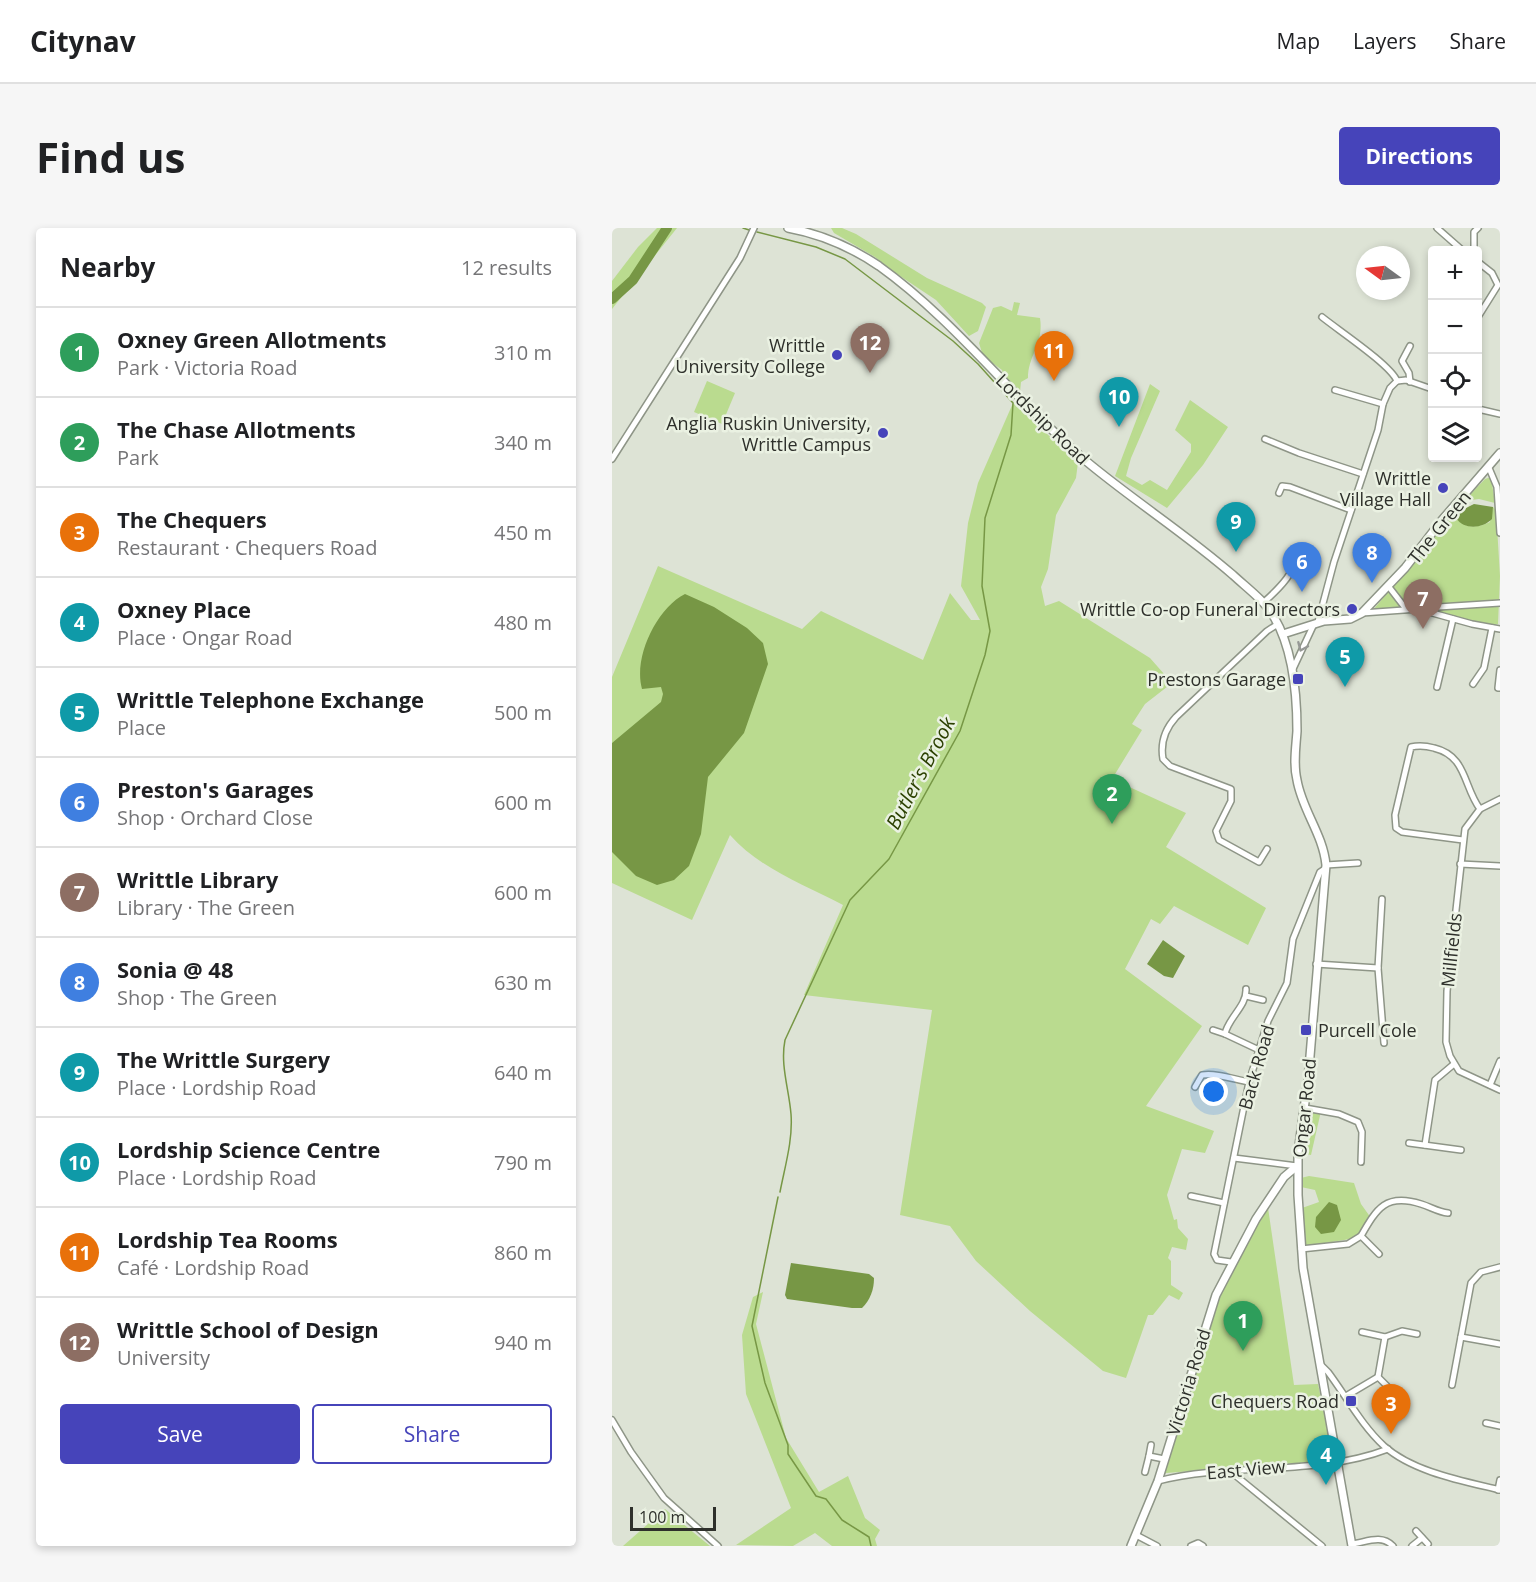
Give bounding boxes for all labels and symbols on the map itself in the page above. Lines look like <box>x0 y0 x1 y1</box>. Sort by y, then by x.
north arrow <box>1356 246 1410 300</box>
pin: 12 <box>850 324 890 373</box>
pin: 11 <box>1034 332 1074 381</box>
place label: Writtle University College <box>675 333 825 378</box>
marker: Writtle University College <box>830 348 844 362</box>
street label: Lordship Road <box>991 368 1095 470</box>
pin: 10 <box>1100 378 1138 427</box>
place label: Anglia Ruskin University, Writtle Campus <box>666 411 871 456</box>
marker: Anglia Ruskin University, Writtle Campus <box>876 426 890 440</box>
place label: Writtle Village Hall <box>1340 466 1431 511</box>
marker: Writtle Village Hall <box>1436 481 1450 495</box>
street label: The Green <box>1402 485 1476 569</box>
pin: 9 <box>1216 502 1256 552</box>
pin: 8 <box>1352 534 1392 583</box>
pin: 6 <box>1282 542 1322 592</box>
pin: 7 <box>1404 580 1442 629</box>
place label: Writtle Co-op Funeral Directors <box>1080 597 1340 621</box>
marker: Writtle Co-op Funeral Directors <box>1345 602 1359 616</box>
pin: 5 <box>1326 638 1364 687</box>
one-way arrow <box>1297 641 1309 652</box>
place label: Prestons Garage <box>1147 667 1286 691</box>
marker: Prestons Garage <box>1291 672 1305 686</box>
water label: Butler's Brook <box>879 711 961 834</box>
pin: 2 <box>1092 774 1132 824</box>
street label: Millfields <box>1435 912 1467 988</box>
place label: Purcell Cole <box>1318 1018 1417 1042</box>
street label: Back Road <box>1232 1022 1280 1112</box>
marker: Purcell Cole <box>1299 1023 1313 1037</box>
street label: Ongar Road <box>1287 1057 1321 1159</box>
your location <box>1199 1077 1228 1106</box>
pin: 1 <box>1224 1302 1262 1351</box>
street label: Victoria Road <box>1160 1326 1216 1438</box>
pin: 3 <box>1372 1384 1410 1434</box>
place label: Chequers Road <box>1211 1389 1339 1413</box>
marker: Chequers Road <box>1344 1394 1358 1408</box>
pin: 4 <box>1306 1436 1346 1485</box>
street label: East View <box>1206 1454 1286 1484</box>
scale bar <box>630 1504 716 1532</box>

